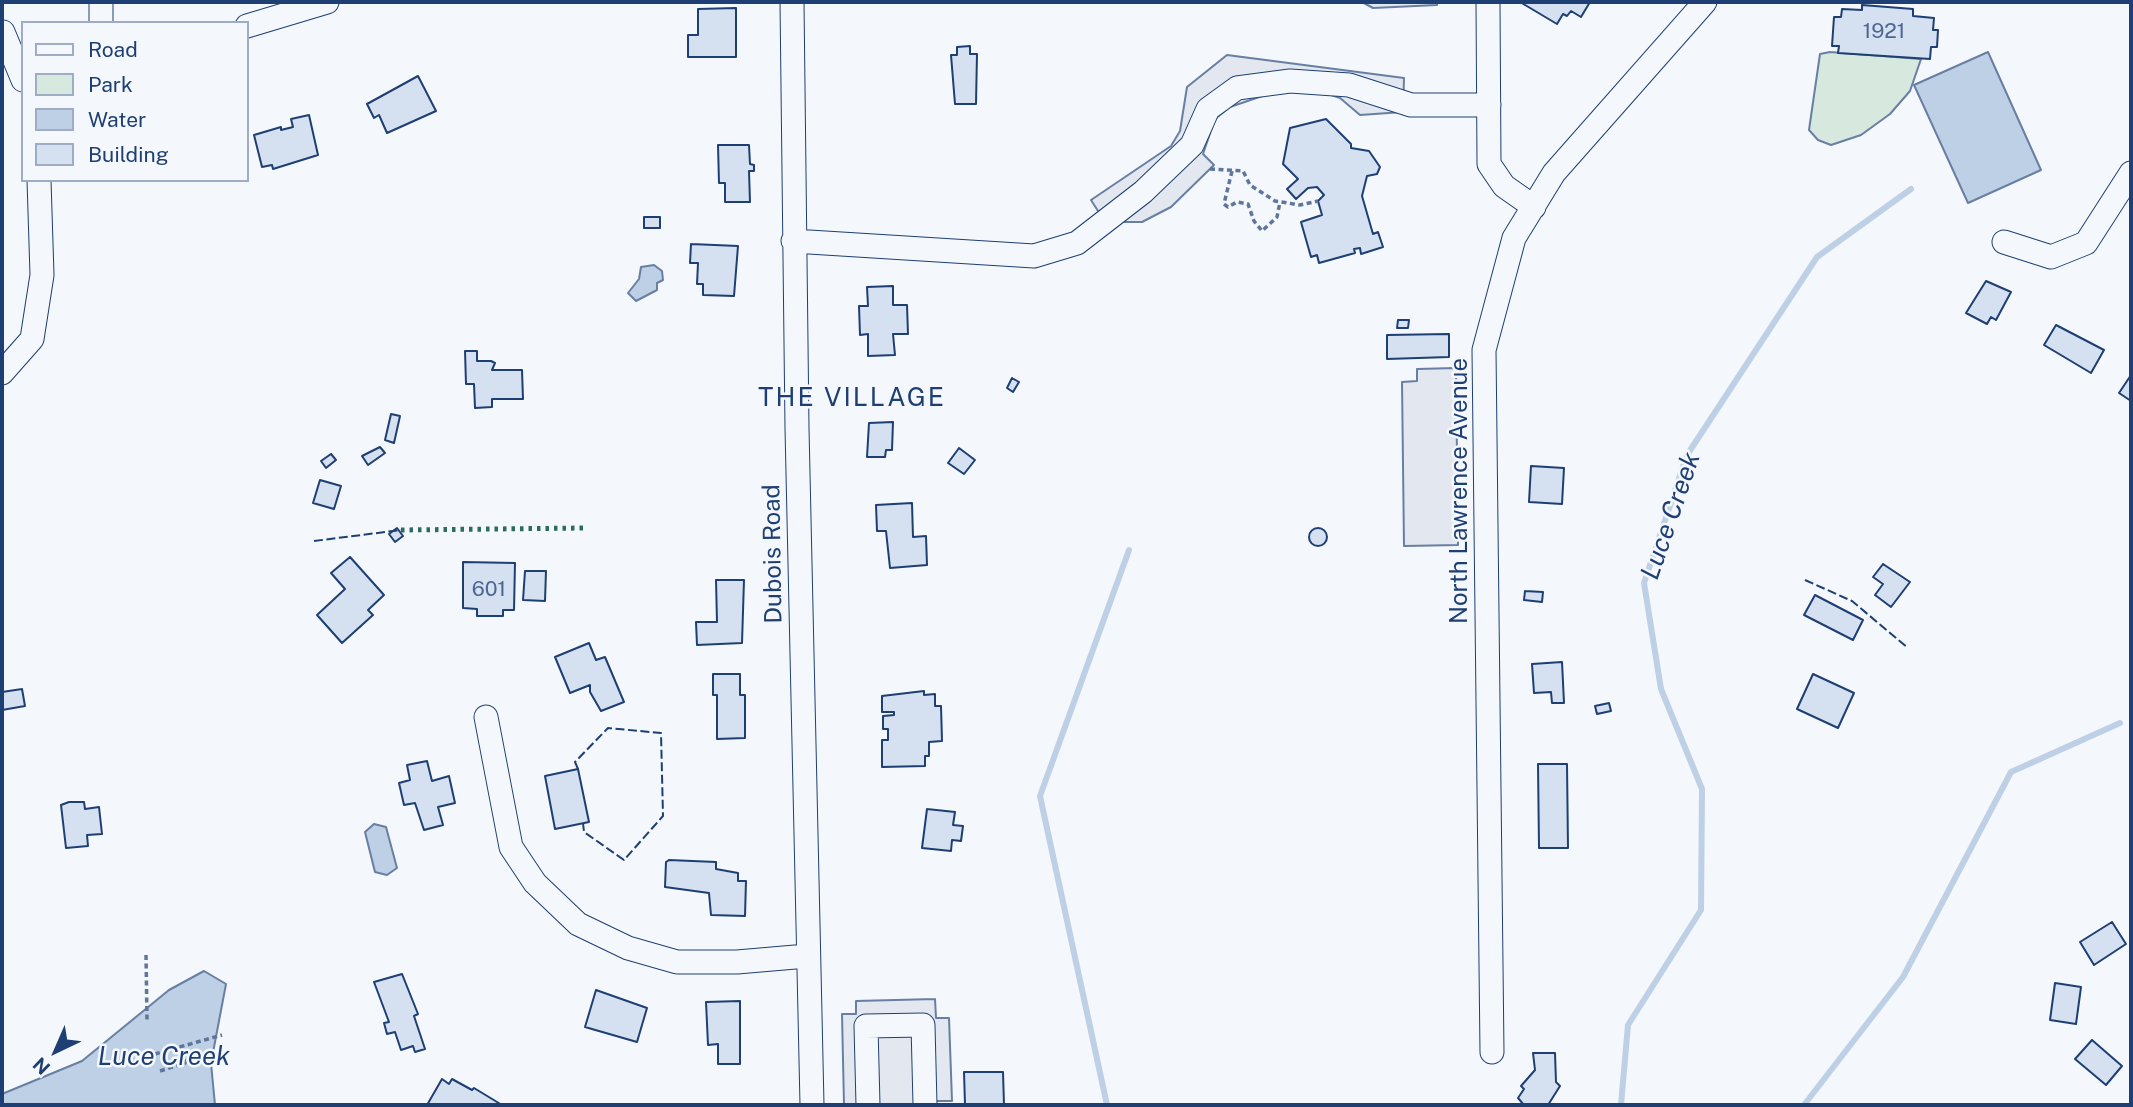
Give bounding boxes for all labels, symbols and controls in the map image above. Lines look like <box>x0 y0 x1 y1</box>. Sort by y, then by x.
house number: 1921 <box>1863 19 1905 45</box>
legend <box>21 21 248 182</box>
text: Road <box>88 37 138 62</box>
text: Park <box>88 72 133 97</box>
text: Water <box>88 107 146 132</box>
text: Building <box>88 142 169 167</box>
street label: North Lawrence Avenue <box>1446 358 1474 624</box>
district label: THE VILLAGE <box>759 382 945 414</box>
water label: Luce Creek <box>1635 448 1707 584</box>
street label: Dubois Road <box>757 484 789 624</box>
house number: 601 <box>472 577 506 603</box>
north arrow <box>21 1016 91 1086</box>
water label: Luce Creek <box>98 1041 230 1073</box>
text: N <box>28 1053 54 1079</box>

